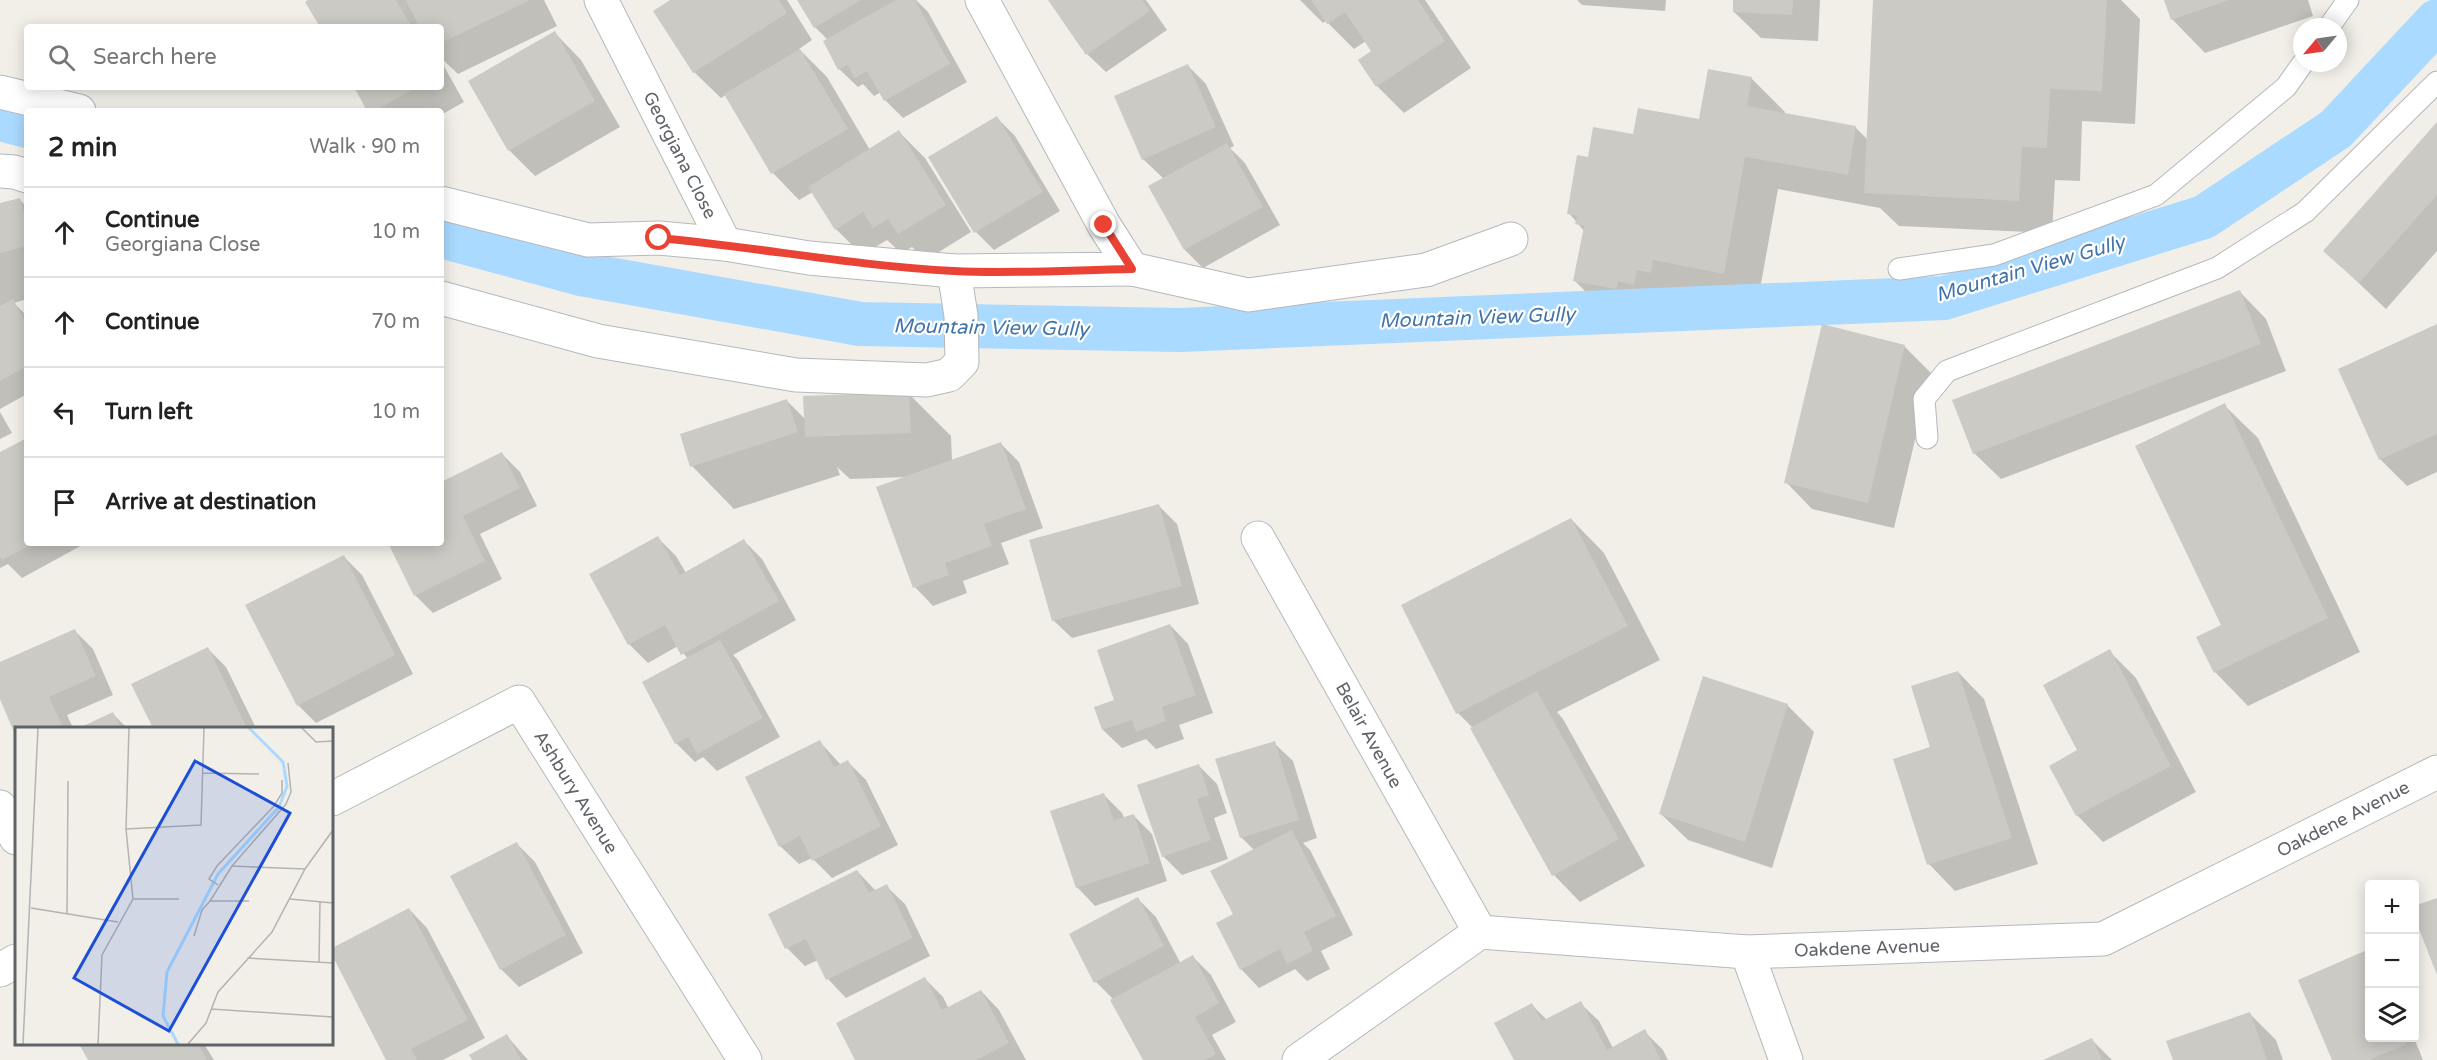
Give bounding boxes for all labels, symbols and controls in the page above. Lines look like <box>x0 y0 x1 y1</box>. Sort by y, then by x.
north arrow <box>2293 18 2347 72</box>
search box <box>24 24 444 90</box>
icon: search <box>45 41 78 74</box>
text: Search here <box>93 44 217 70</box>
street label: Georgiana Close <box>638 88 722 222</box>
text: 2 min <box>48 132 117 163</box>
text: Walk · 90 m <box>309 135 420 159</box>
text: Continue <box>105 207 200 233</box>
route end <box>1090 211 1116 237</box>
icon: ahead <box>48 216 81 249</box>
text: 10 m <box>371 220 420 244</box>
route start <box>645 224 671 250</box>
water label: Mountain View Gully <box>1933 230 2130 307</box>
text: Georgiana Close <box>105 233 260 257</box>
water label: Mountain View Gully <box>1379 303 1577 333</box>
icon: ahead <box>48 306 81 339</box>
text: Continue <box>105 309 200 335</box>
text: 70 m <box>371 310 420 334</box>
water label: Mountain View Gully <box>893 314 1091 342</box>
icon: left <box>48 396 81 429</box>
text: Turn left <box>105 399 193 425</box>
text: 10 m <box>371 400 420 424</box>
icon: arrive <box>48 486 81 519</box>
text: Arrive at destination <box>105 489 316 515</box>
street label: Belair Avenue <box>1331 678 1407 792</box>
street label: Ashbury Avenue <box>529 726 623 858</box>
inset map <box>15 727 333 1045</box>
street label: Oakdene Avenue <box>2273 776 2413 862</box>
map controls <box>2365 880 2419 1042</box>
button: + <box>2365 880 2419 934</box>
street label: Oakdene Avenue <box>1794 934 1940 962</box>
button: − <box>2365 934 2419 988</box>
button: layers <box>2365 988 2419 1042</box>

